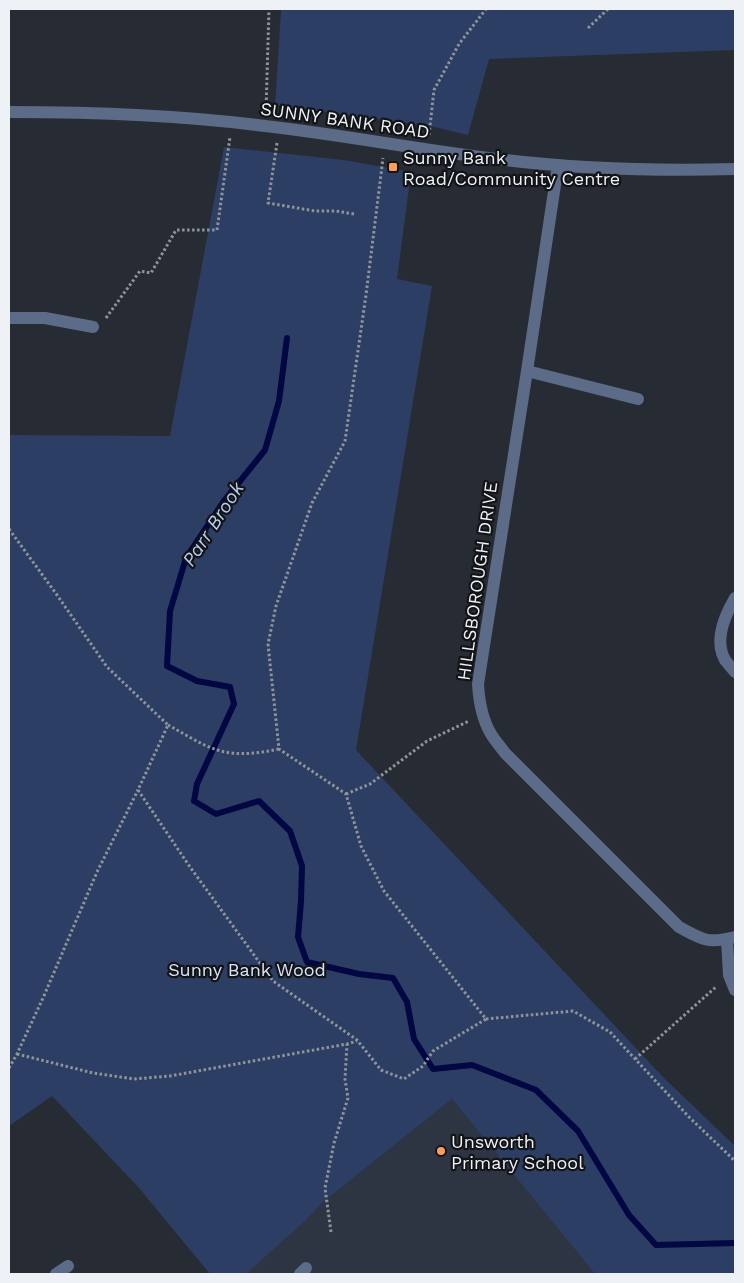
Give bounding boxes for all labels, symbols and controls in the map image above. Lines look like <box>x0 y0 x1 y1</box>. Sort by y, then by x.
street label: SUNNY BANK ROAD <box>259 98 431 142</box>
place label: Sunny Bank Road/Community Centre <box>403 147 620 189</box>
marker: Sunny Bank Road/Community Centre <box>387 161 399 173</box>
water label: Parr Brook <box>177 477 249 571</box>
street label: HILLSBOROUGH DRIVE <box>453 480 501 682</box>
park label: Sunny Bank Wood <box>168 959 326 980</box>
place label: Unsworth Primary School <box>451 1131 584 1173</box>
marker: Unsworth Primary School <box>435 1145 447 1157</box>

